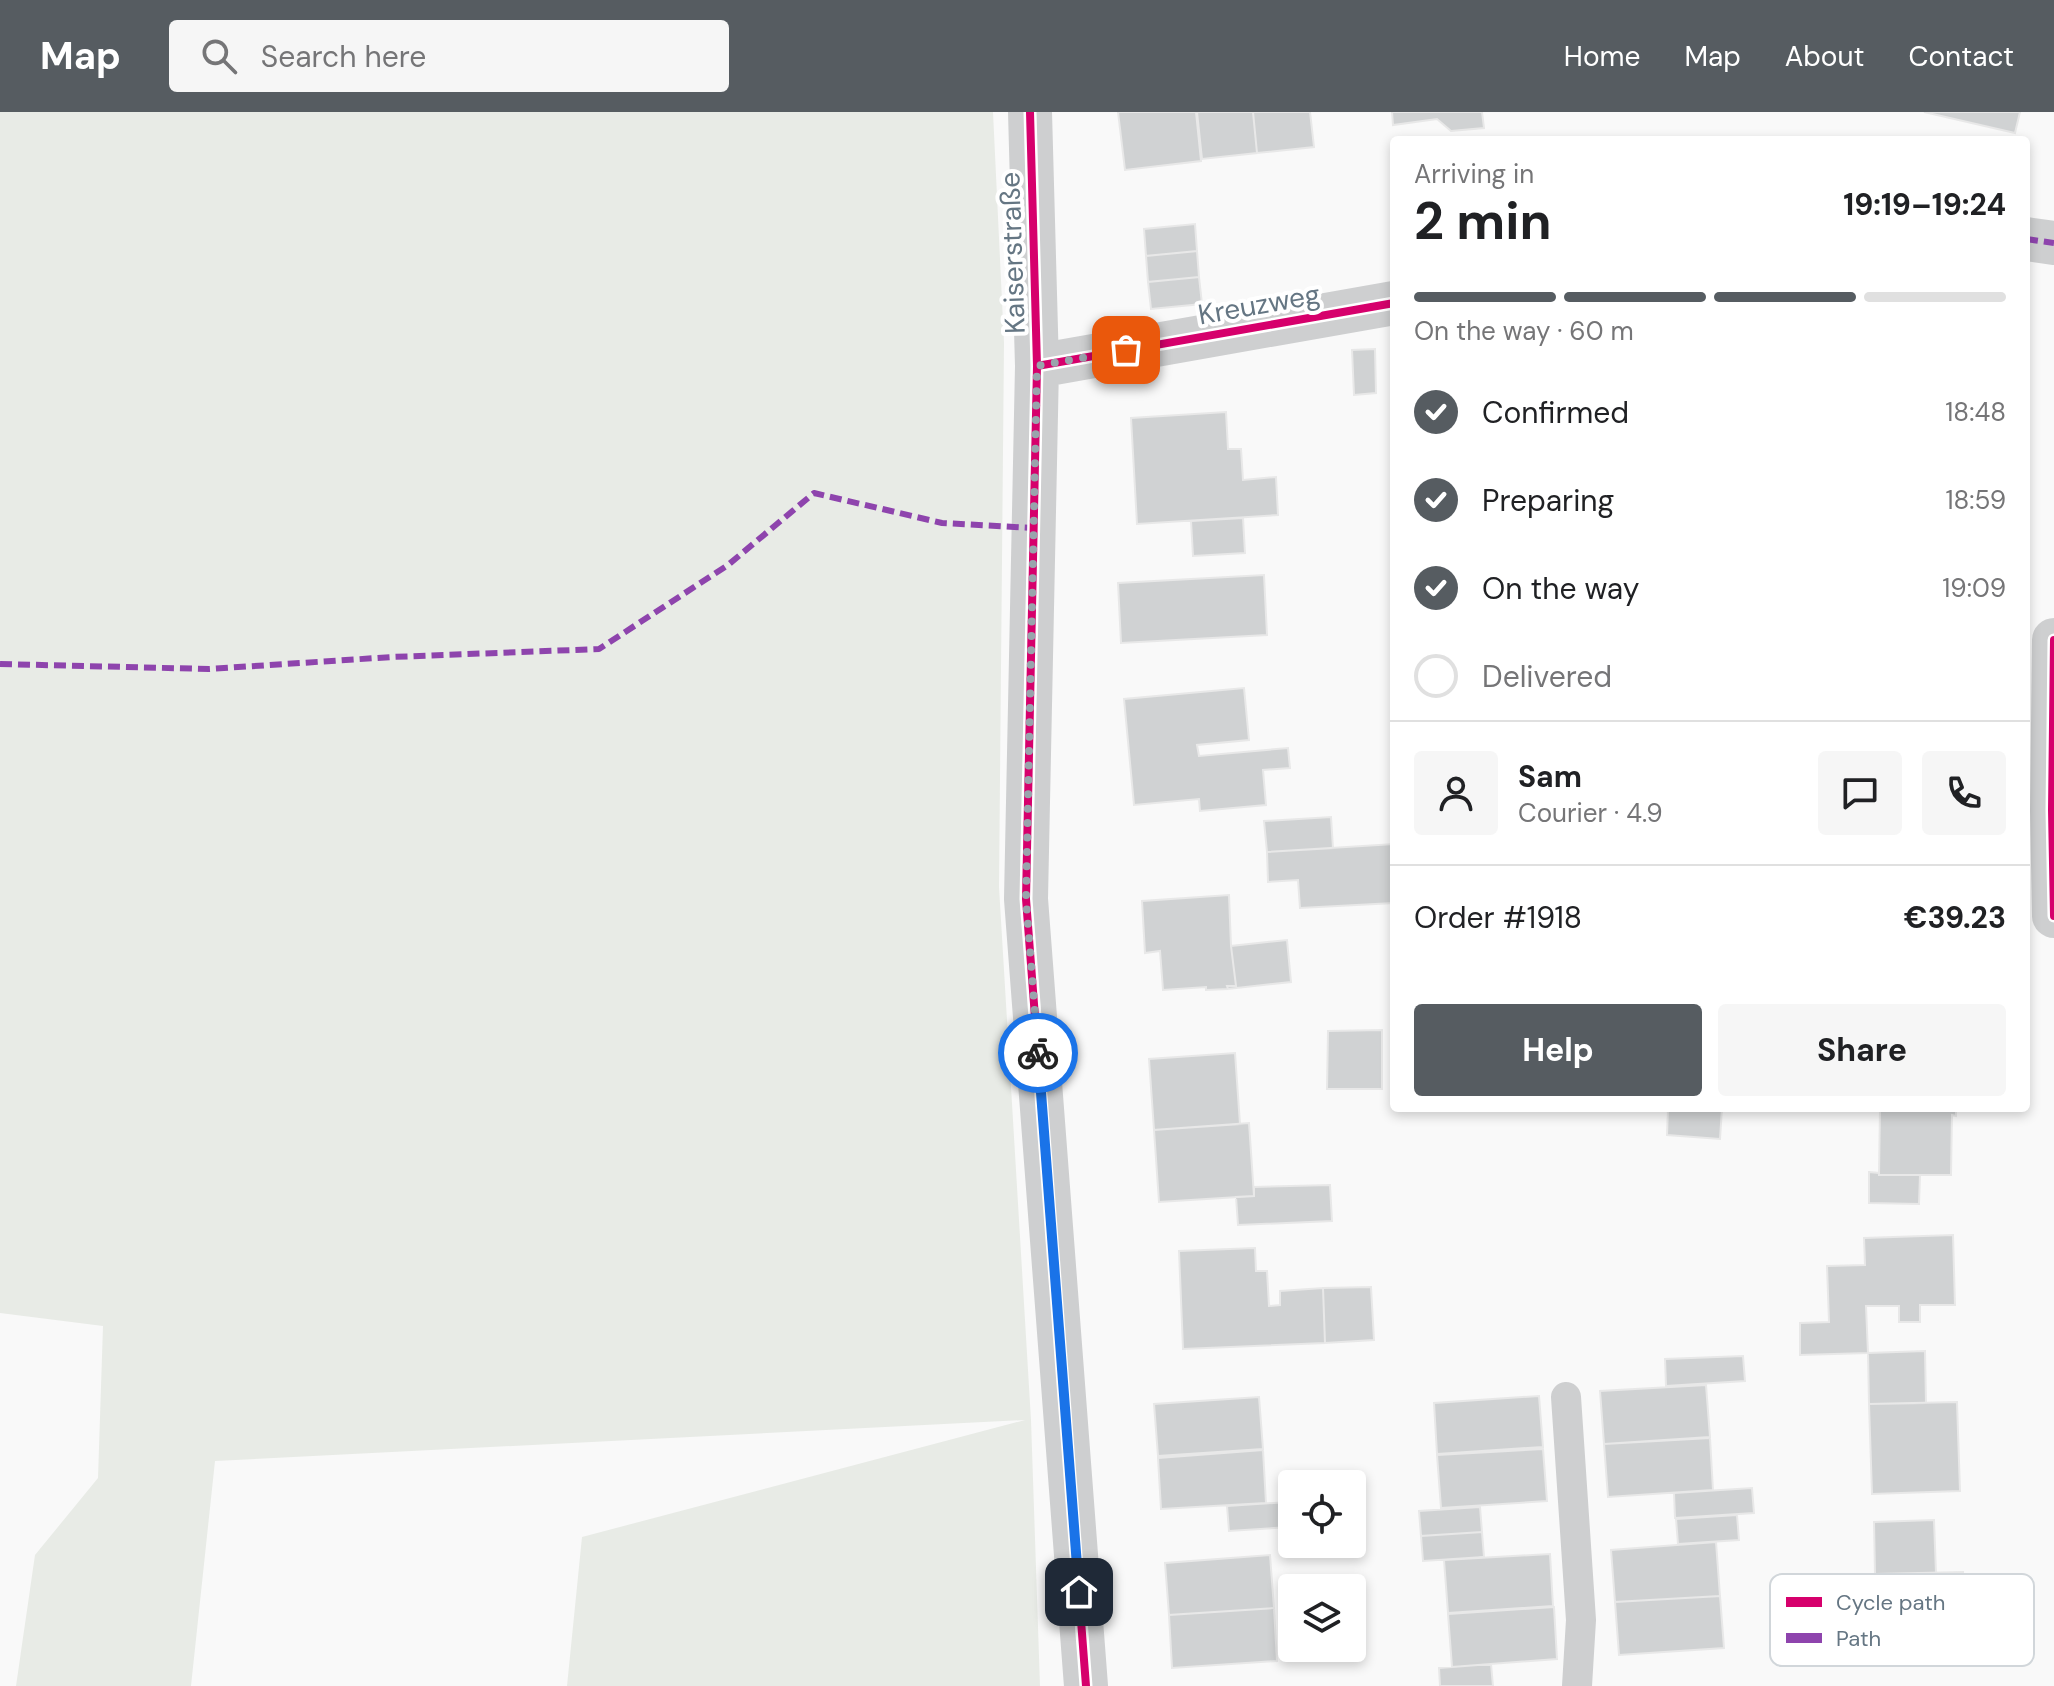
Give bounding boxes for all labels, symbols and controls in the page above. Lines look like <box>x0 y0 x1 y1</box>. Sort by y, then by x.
search box <box>169 20 729 92</box>
text: Map <box>40 31 121 81</box>
icon: search <box>197 34 241 78</box>
text: Search here <box>261 37 426 76</box>
text: Home <box>1564 38 1640 75</box>
text: Map <box>1684 38 1741 75</box>
text: About <box>1785 38 1864 75</box>
text: Contact <box>1908 38 2014 75</box>
text: Arriving in <box>1414 157 1534 191</box>
street label: Kaiserstraße <box>991 171 1034 335</box>
text: 19:19–19:24 <box>1843 185 2006 224</box>
text: 2 min <box>1414 187 1552 255</box>
street label: Kreuzweg <box>1195 276 1323 333</box>
text: On the way · 60 m <box>1414 314 1634 348</box>
pin <box>1092 316 1160 384</box>
icon: bag <box>1104 328 1148 372</box>
icon: check <box>1414 390 1458 434</box>
text: Confirmed <box>1482 393 1629 432</box>
text: 18:48 <box>1945 395 2006 429</box>
icon: check <box>1414 478 1458 522</box>
text: Preparing <box>1482 481 1614 520</box>
text: 18:59 <box>1945 483 2006 517</box>
icon: check <box>1414 566 1458 610</box>
text: On the way <box>1482 569 1639 608</box>
text: 19:09 <box>1942 571 2006 605</box>
text: Delivered <box>1482 657 1612 696</box>
button: person <box>1414 751 1498 835</box>
button: chat <box>1818 751 1902 835</box>
button: phone <box>1922 751 2006 835</box>
text: Sam <box>1518 757 1582 796</box>
text: Courier · 4.9 <box>1518 796 1663 830</box>
text: Order #1918 <box>1414 898 1582 937</box>
text: €39.23 <box>1904 898 2006 937</box>
button: Help <box>1414 1004 1702 1096</box>
button: Share <box>1718 1004 2006 1096</box>
courier <box>998 1013 1078 1093</box>
icon: bike <box>1016 1031 1060 1075</box>
map controls <box>1278 1470 1366 1662</box>
button: locate <box>1278 1470 1366 1558</box>
pin <box>1045 1558 1113 1626</box>
icon: home <box>1057 1570 1101 1614</box>
button: layers <box>1278 1574 1366 1662</box>
legend <box>1770 1574 2034 1666</box>
text: Cycle path <box>1836 1588 1946 1617</box>
text: Path <box>1836 1624 1881 1653</box>

